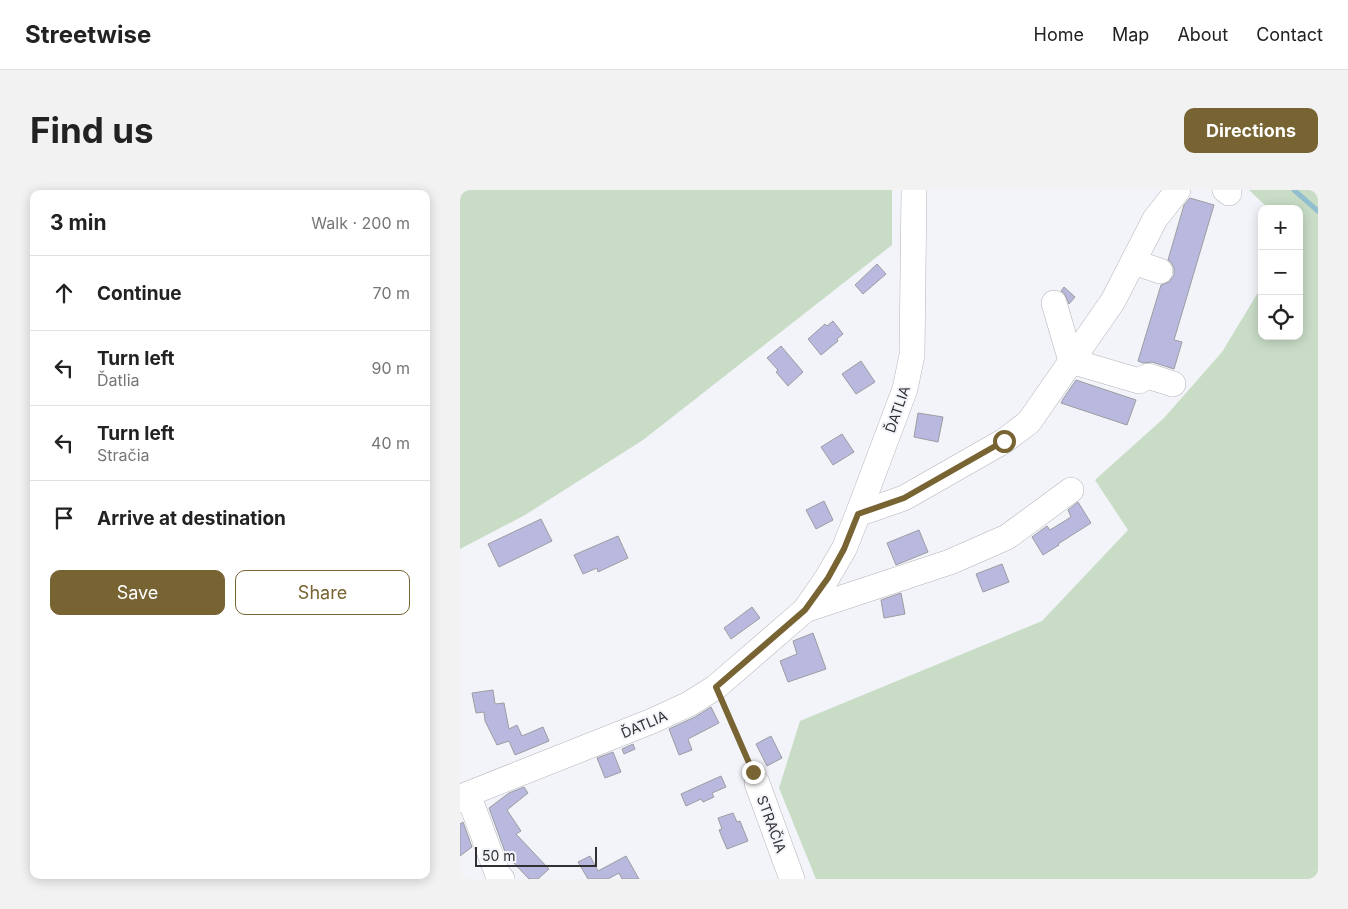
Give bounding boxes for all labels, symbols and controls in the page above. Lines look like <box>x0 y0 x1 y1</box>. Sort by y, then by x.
text: Streetwise <box>25 20 151 49</box>
text: Home <box>1034 24 1084 45</box>
text: Map <box>1112 24 1149 45</box>
text: About <box>1177 24 1228 45</box>
text: Contact <box>1256 24 1323 45</box>
button: Directions <box>1184 108 1318 153</box>
text: Find us <box>30 109 154 151</box>
map controls <box>1258 205 1303 340</box>
button: + <box>1258 205 1303 250</box>
text: 3 min <box>50 210 106 235</box>
text: Walk · 200 m <box>311 213 410 233</box>
button: − <box>1258 250 1303 295</box>
icon: ahead <box>50 279 78 307</box>
text: Continue <box>97 282 182 305</box>
text: 70 m <box>373 283 410 303</box>
button: locate <box>1258 295 1303 340</box>
text: Turn left <box>97 347 175 370</box>
icon: left <box>50 354 78 382</box>
text: 90 m <box>371 358 410 378</box>
text: Ďatlia <box>97 370 140 390</box>
street label: ĎATLIA <box>881 383 913 435</box>
text: Turn left <box>97 422 175 445</box>
icon: left <box>50 429 78 457</box>
route start <box>993 430 1016 453</box>
text: 40 m <box>371 433 410 453</box>
text: Stračia <box>97 445 150 465</box>
icon: arrive <box>50 504 78 532</box>
text: Arrive at destination <box>97 507 286 530</box>
button: Save <box>50 570 225 615</box>
button: Share <box>235 570 410 615</box>
street label: ĎATLIA <box>618 707 670 741</box>
route end <box>742 761 765 784</box>
street label: STRAČIA <box>754 793 790 855</box>
scale bar <box>475 844 598 867</box>
text: 50 m <box>482 847 516 864</box>

